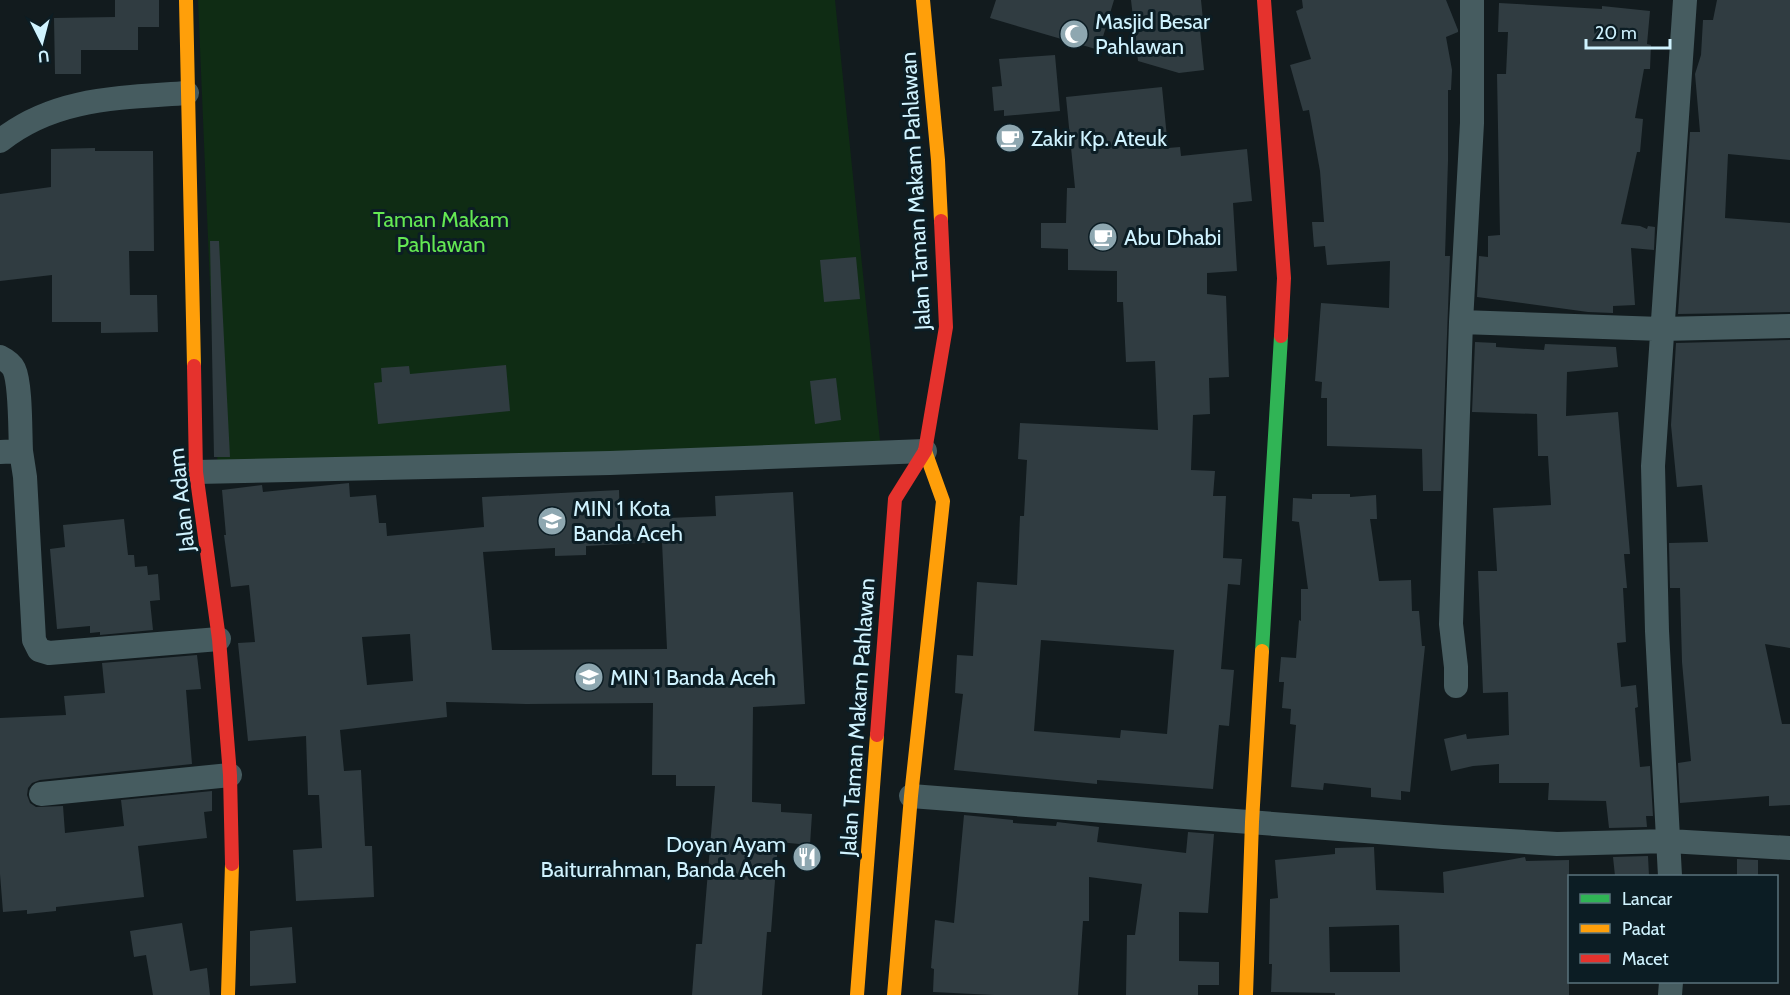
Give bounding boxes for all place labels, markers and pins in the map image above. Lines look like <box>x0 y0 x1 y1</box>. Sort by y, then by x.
place label: Masjid Besar Pahlawan <box>1095 8 1210 60</box>
mosque icon: Masjid Besar Pahlawan <box>1058 18 1090 50</box>
cafe icon: Zakir Kp. Ateuk <box>994 122 1026 154</box>
place label: Zakir Kp. Ateuk <box>1031 125 1167 152</box>
cafe icon: Abu Dhabi <box>1087 221 1119 253</box>
place label: Abu Dhabi <box>1124 224 1221 251</box>
place label: MIN 1 Kota Banda Aceh <box>573 495 683 547</box>
school or university icon: MIN 1 Kota Banda Aceh <box>536 505 568 537</box>
school or university icon: MIN 1 Banda Aceh <box>573 661 605 693</box>
place label: MIN 1 Banda Aceh <box>610 664 776 691</box>
place label: Doyan Ayam Baiturrahman, Banda Aceh <box>541 831 786 883</box>
restaurant icon: Doyan Ayam Baiturrahman, Banda Aceh <box>791 841 823 873</box>

